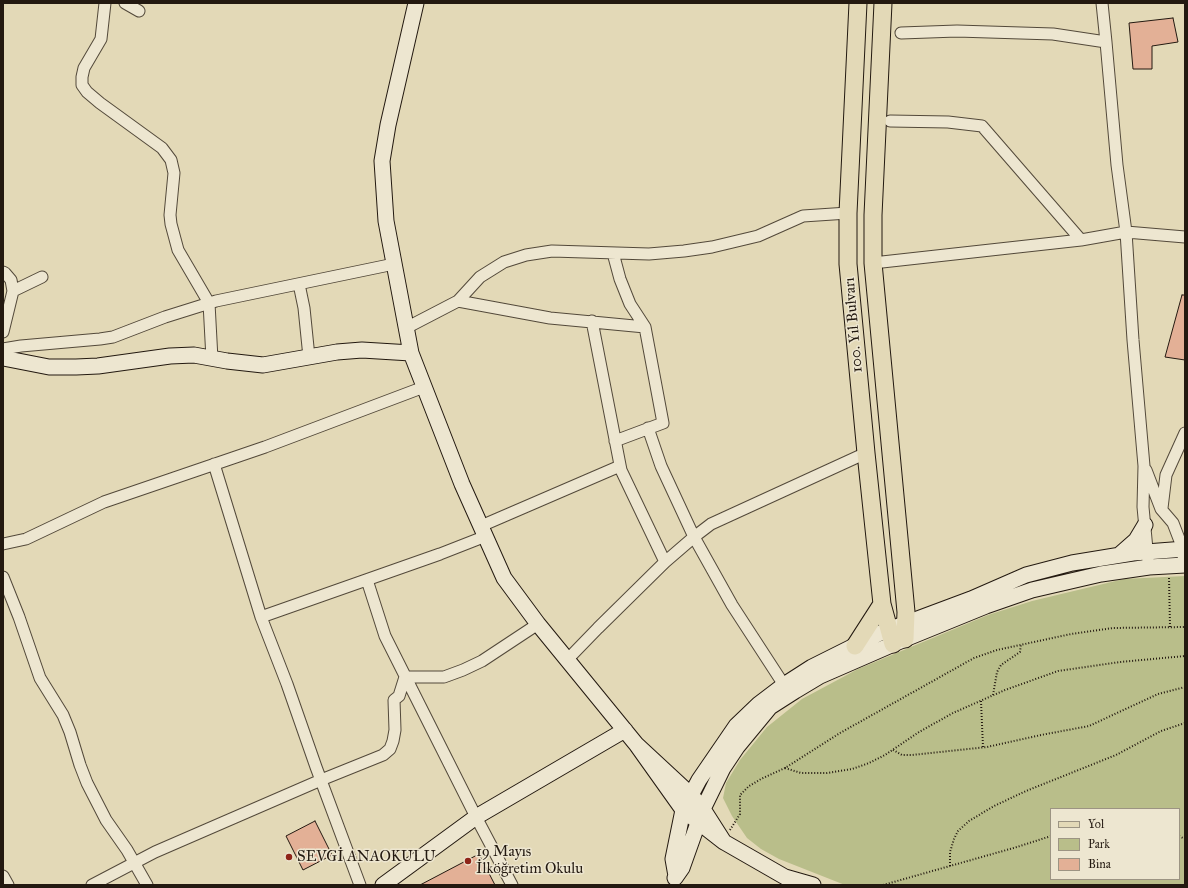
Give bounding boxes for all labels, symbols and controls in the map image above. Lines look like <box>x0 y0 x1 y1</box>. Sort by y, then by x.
street label: 100. Yıl Bulvarı <box>841 277 867 373</box>
legend <box>1050 808 1180 880</box>
text: Yol <box>1088 817 1104 831</box>
text: Park <box>1088 837 1110 851</box>
place label: 19 Mayıs İlköğretim Okulu <box>476 843 583 878</box>
place label: SEVGİ ANAOKULU <box>297 848 435 866</box>
marker: SEVGİ ANAOKULU <box>284 852 294 862</box>
marker: 19 Mayıs İlköğretim Okulu <box>463 856 473 866</box>
text: Bina <box>1088 857 1111 871</box>

